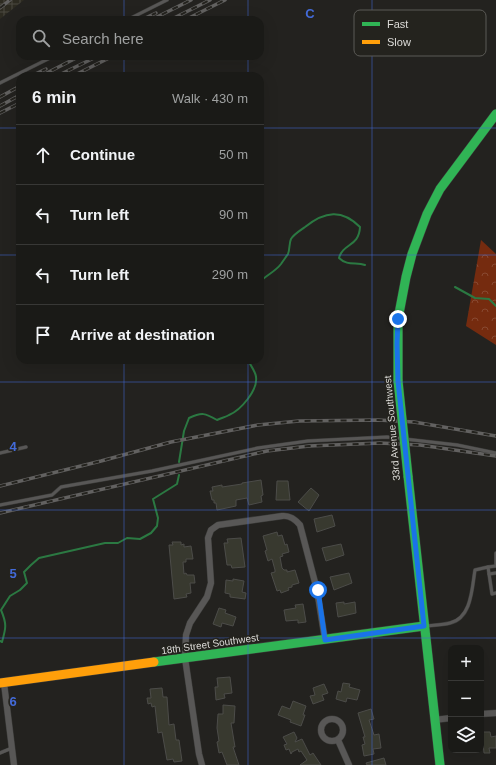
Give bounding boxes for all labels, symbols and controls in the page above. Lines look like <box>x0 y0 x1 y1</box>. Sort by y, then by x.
text: C <box>305 6 315 21</box>
legend <box>354 10 486 56</box>
search box <box>16 16 264 60</box>
text: Fast <box>387 18 408 30</box>
icon: search <box>30 27 52 49</box>
text: Search here <box>62 30 144 47</box>
text: Slow <box>387 36 411 48</box>
text: 6 min <box>32 88 76 107</box>
text: Walk · 430 m <box>172 91 248 106</box>
icon: ahead <box>32 144 54 166</box>
text: Continue <box>70 146 135 163</box>
text: 50 m <box>219 147 248 162</box>
icon: left <box>32 204 54 226</box>
text: Turn left <box>70 206 129 223</box>
text: 90 m <box>219 207 248 222</box>
icon: left <box>32 264 54 286</box>
text: Turn left <box>70 266 129 283</box>
text: 290 m <box>212 267 248 282</box>
route end <box>389 310 407 328</box>
icon: arrive <box>32 324 54 346</box>
text: Arrive at destination <box>70 326 215 343</box>
street label: 33rd Avenue Southwest <box>382 375 402 481</box>
text: 4 <box>9 439 17 454</box>
text: 5 <box>9 566 17 581</box>
route start <box>309 581 327 599</box>
street label: 18th Street Southwest <box>161 632 260 656</box>
map controls <box>448 645 484 753</box>
button: + <box>448 645 484 681</box>
button: − <box>448 681 484 717</box>
text: 6 <box>9 694 17 709</box>
button: layers <box>448 717 484 753</box>

